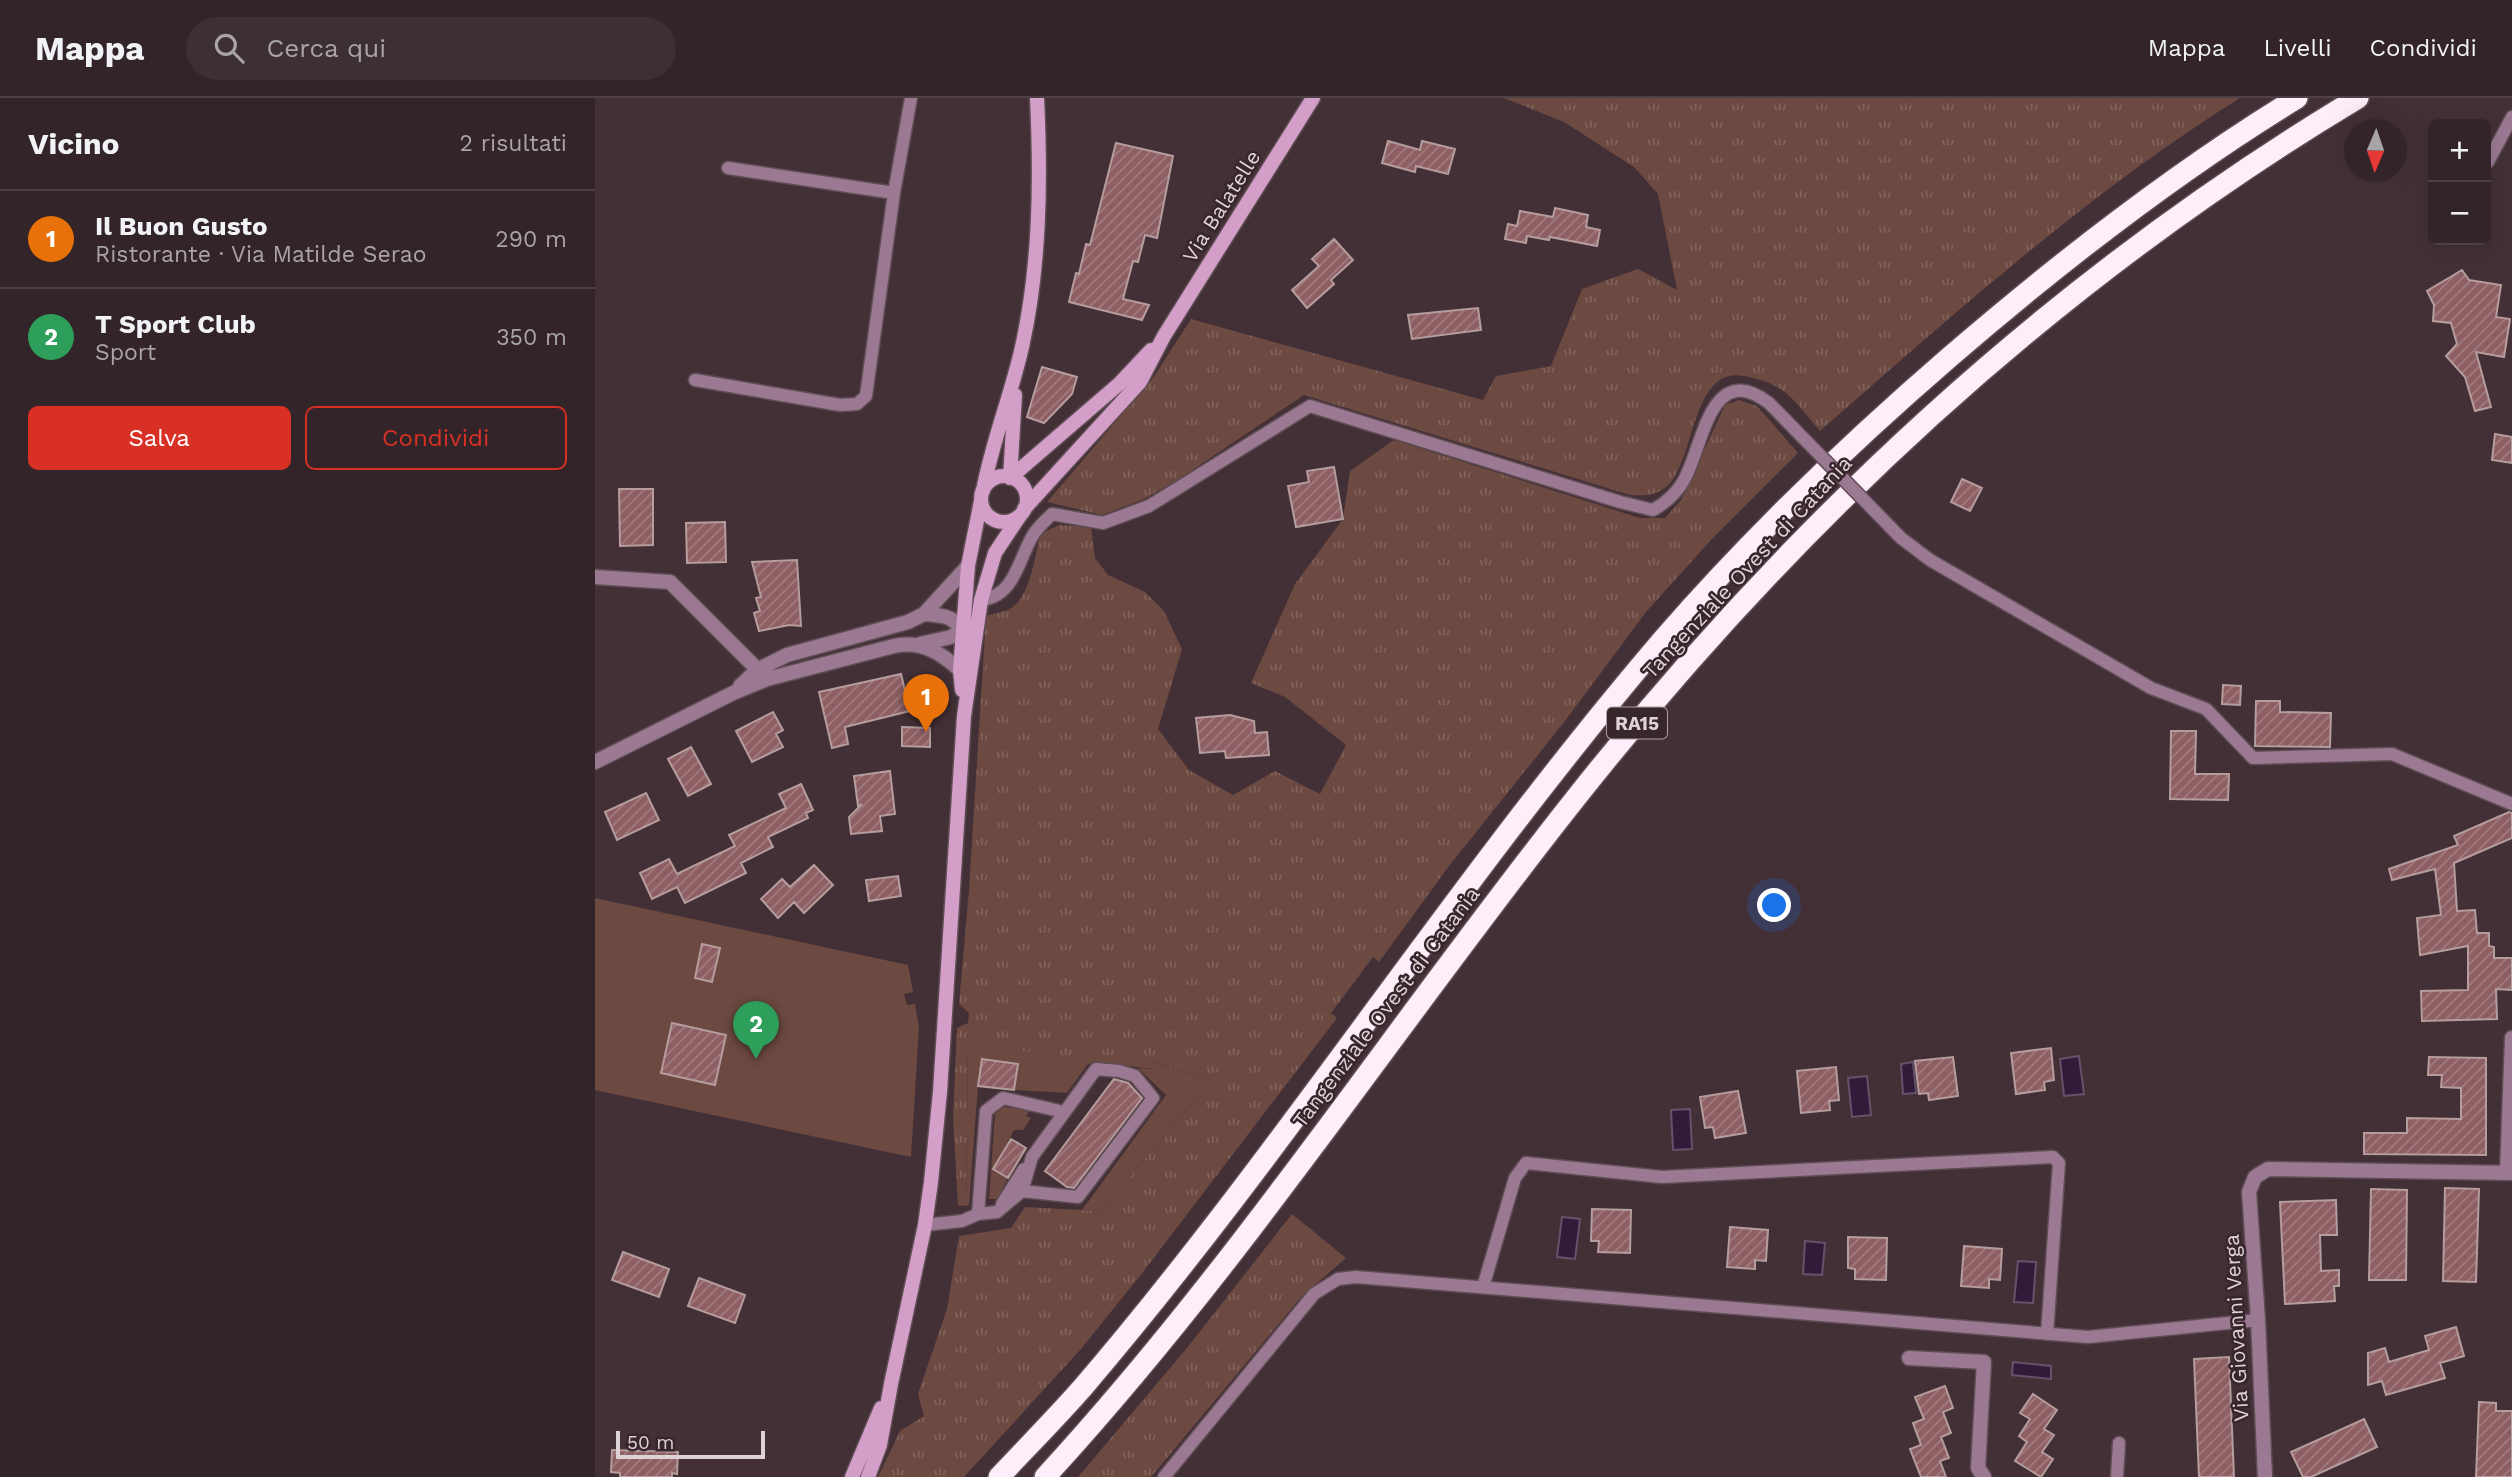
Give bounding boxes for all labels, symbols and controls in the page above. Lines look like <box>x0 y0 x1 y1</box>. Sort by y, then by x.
search box <box>186 17 676 80</box>
text: Mappa <box>35 29 144 68</box>
icon: search <box>210 29 248 67</box>
text: Cerca qui <box>266 33 386 63</box>
text: Mappa <box>2148 34 2225 62</box>
text: Livelli <box>2263 34 2332 62</box>
text: Condividi <box>2370 34 2477 62</box>
north arrow <box>2344 119 2407 182</box>
map controls <box>2428 119 2491 245</box>
button: + <box>2428 119 2491 182</box>
text: Vicino <box>28 126 120 161</box>
text: 2 risultati <box>459 130 567 157</box>
street label: Via Balatelle <box>1177 145 1265 267</box>
button: − <box>2428 182 2491 245</box>
text: Il Buon Gusto <box>95 211 267 241</box>
text: 1 <box>46 226 56 253</box>
text: 290 m <box>495 226 567 253</box>
text: Ristorante · Via Matilde Serao <box>95 241 427 268</box>
text: T Sport Club <box>95 309 256 339</box>
text: 2 <box>44 324 58 351</box>
text: 350 m <box>496 324 567 351</box>
text: Sport <box>95 339 156 366</box>
button: Salva <box>28 406 291 470</box>
button: Condividi <box>305 406 567 470</box>
street label: Tangenziale Ovest di Catania <box>1637 451 1857 683</box>
pin: 1 <box>903 674 949 732</box>
road number: RA15 <box>1607 708 1667 738</box>
street label: Tangenziale Ovest di Catania <box>1287 882 1485 1132</box>
your location <box>1757 888 1791 922</box>
pin: 2 <box>733 1001 779 1059</box>
street label: Via Giovanni Verga <box>2219 1234 2253 1422</box>
scale bar <box>616 1428 765 1460</box>
text: 50 m <box>627 1431 674 1454</box>

